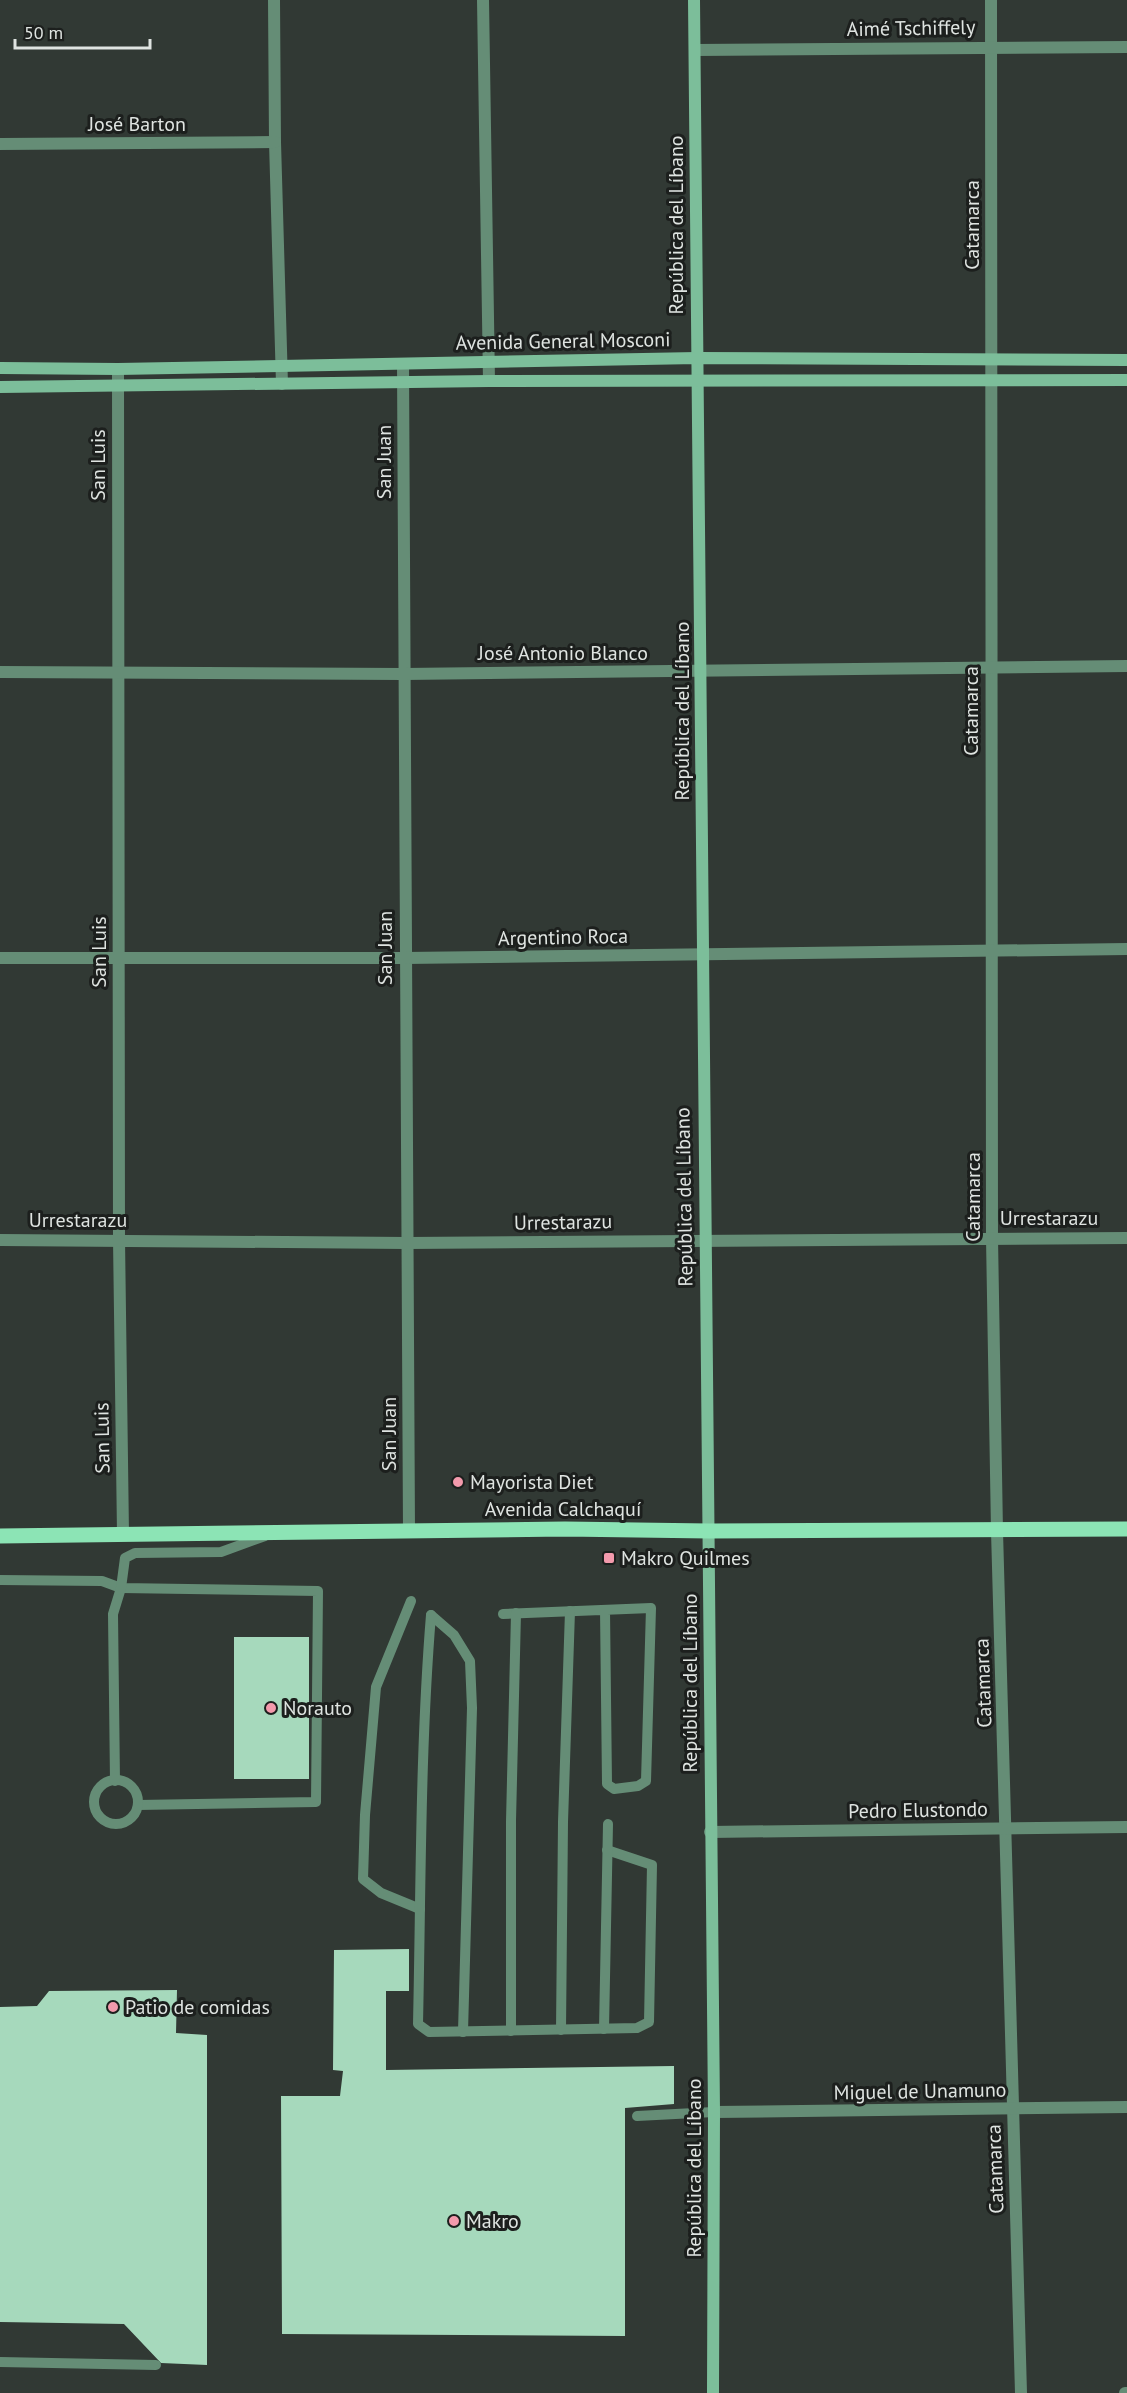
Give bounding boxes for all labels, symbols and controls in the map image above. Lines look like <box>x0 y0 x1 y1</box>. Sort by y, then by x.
scale bar <box>15 12 150 50</box>
street label: Aimé Tschiffely <box>846 14 976 42</box>
text: 50 m <box>24 21 63 44</box>
street label: José Barton <box>87 111 186 137</box>
street label: República del Líbano <box>663 135 689 315</box>
street label: Catamarca <box>959 180 985 270</box>
street label: Avenida General Mosconi <box>455 326 671 356</box>
street label: San Juan <box>371 425 397 499</box>
street label: San Luis <box>85 429 111 501</box>
street label: República del Líbano <box>669 621 695 801</box>
street label: José Antonio Blanco <box>477 640 648 666</box>
street label: Catamarca <box>958 666 984 756</box>
street label: San Juan <box>372 911 398 985</box>
street label: San Luis <box>86 916 112 988</box>
street label: Argentino Roca <box>498 923 628 951</box>
street label: República del Líbano <box>669 1107 699 1287</box>
street label: Catamarca <box>960 1152 986 1242</box>
street label: Urrestarazu <box>1000 1205 1098 1231</box>
street label: Urrestarazu <box>29 1207 127 1233</box>
street label: Urrestarazu <box>514 1208 612 1236</box>
street label: San Juan <box>376 1397 402 1471</box>
street label: San Luis <box>88 1402 116 1474</box>
place label: Mayorista Diet <box>470 1469 594 1495</box>
marker: Mayorista Diet <box>451 1475 465 1489</box>
street label: Avenida Calchaquí <box>485 1496 641 1522</box>
place label: Makro Quilmes <box>621 1545 750 1571</box>
marker: Makro Quilmes <box>602 1551 616 1565</box>
street label: República del Líbano <box>677 1593 703 1773</box>
street label: Catamarca <box>968 1638 998 1728</box>
place label: Norauto <box>283 1695 352 1721</box>
marker: Norauto <box>264 1701 278 1715</box>
street label: Pedro Elustondo <box>848 1796 988 1824</box>
place label: Patio de comidas <box>125 1994 270 2020</box>
marker: Patio de comidas <box>106 2000 120 2014</box>
street label: Miguel de Unamuno <box>833 2076 1007 2106</box>
street label: República del Líbano <box>681 2078 707 2258</box>
street label: Catamarca <box>980 2124 1010 2214</box>
place label: Makro <box>466 2208 519 2234</box>
marker: Makro <box>447 2214 461 2228</box>

